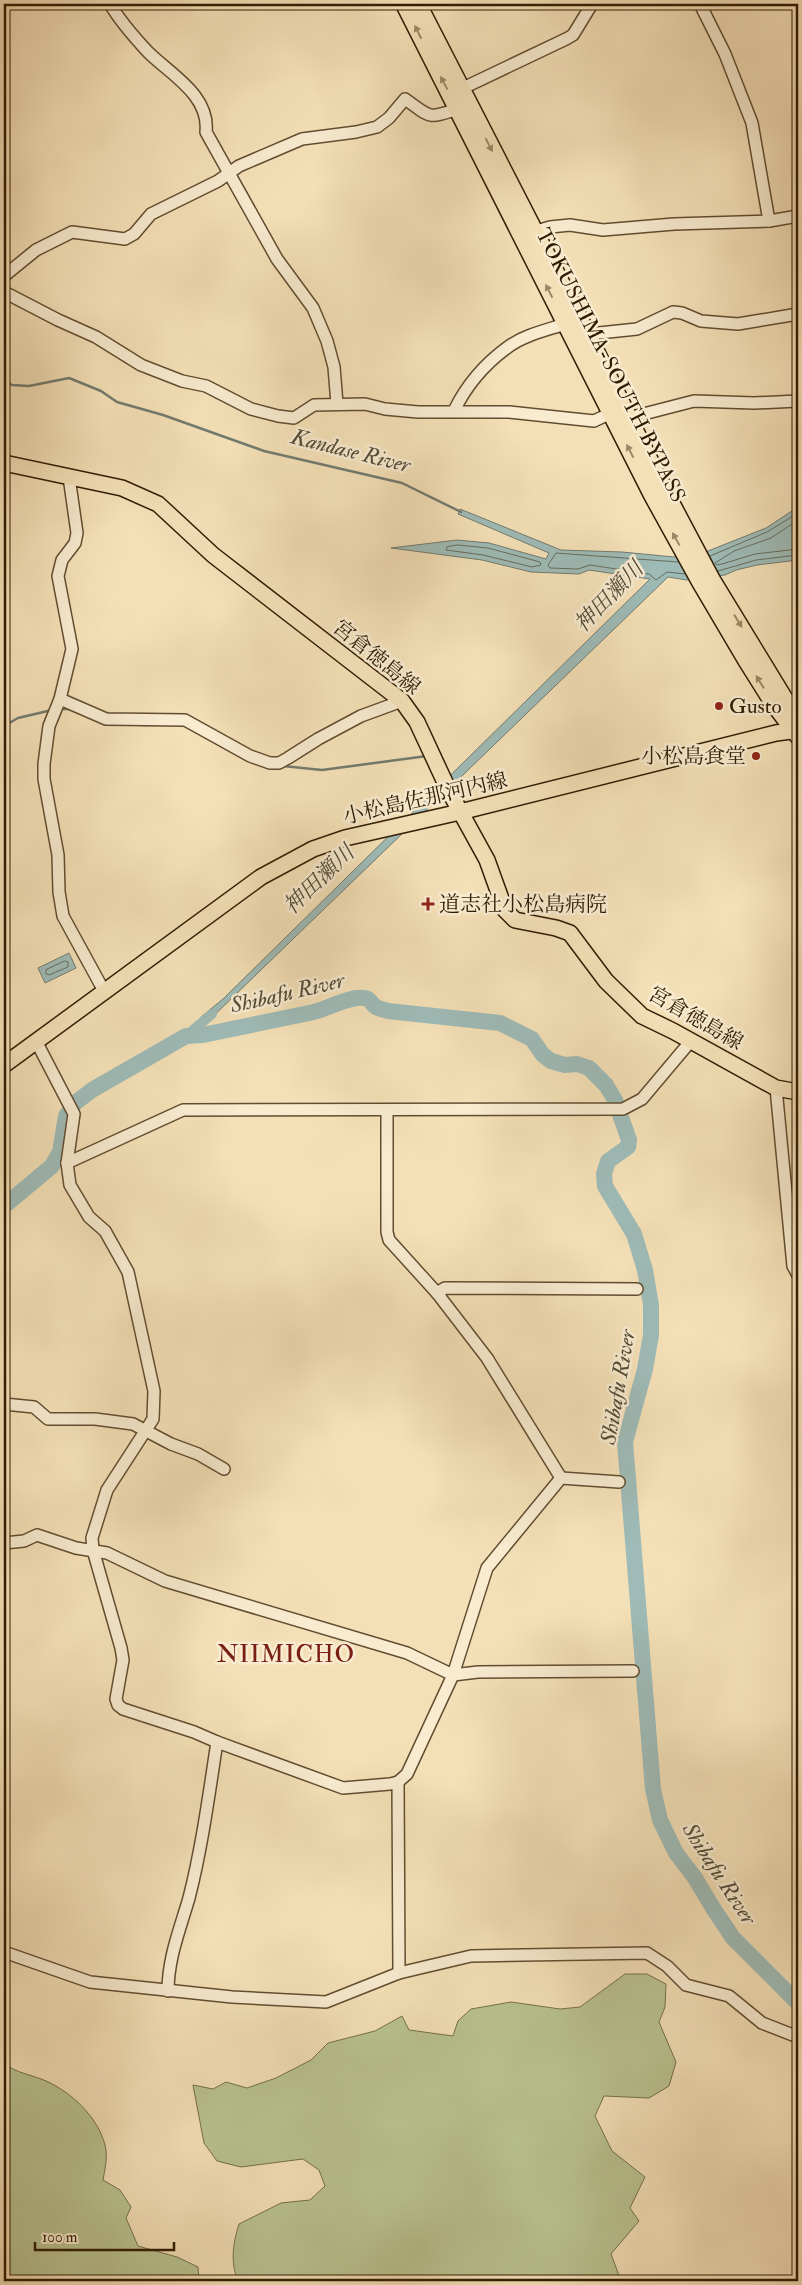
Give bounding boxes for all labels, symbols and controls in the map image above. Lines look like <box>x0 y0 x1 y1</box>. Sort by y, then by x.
one-way arrow <box>414 25 422 39</box>
one-way arrow <box>440 76 448 91</box>
one-way arrow <box>485 138 493 152</box>
street label: TOKUSHIMA-SOUTH BYPASS <box>529 224 692 507</box>
one-way arrow <box>545 284 553 298</box>
water label: Kandase River <box>287 422 415 480</box>
one-way arrow <box>626 444 634 458</box>
one-way arrow <box>672 531 680 546</box>
water label: 神田瀬川 <box>568 554 651 638</box>
street label: 宮倉徳島線 <box>327 614 426 701</box>
one-way arrow <box>733 615 743 628</box>
one-way arrow <box>755 676 765 689</box>
place label: Gusto <box>729 693 782 720</box>
marker: Gusto <box>713 700 725 712</box>
place label: 小松島食堂 <box>641 743 746 770</box>
marker: 小松島食堂 <box>750 750 762 762</box>
street label: 小松島佐那河内線 <box>340 766 510 831</box>
water label: 神田瀬川 <box>277 838 362 920</box>
place label: 道志社小松島病院 <box>439 891 607 918</box>
marker: 道志社小松島病院 <box>421 897 435 911</box>
water label: Shibafu River <box>227 966 349 1020</box>
street label: 宮倉徳島線 <box>644 980 748 1056</box>
water label: Shibafu River <box>594 1326 642 1448</box>
district label: NIIMICHO <box>217 1639 355 1670</box>
water label: Shibafu River <box>675 1816 764 1931</box>
scale bar <box>35 2220 174 2252</box>
text: 100 m <box>42 2228 78 2247</box>

